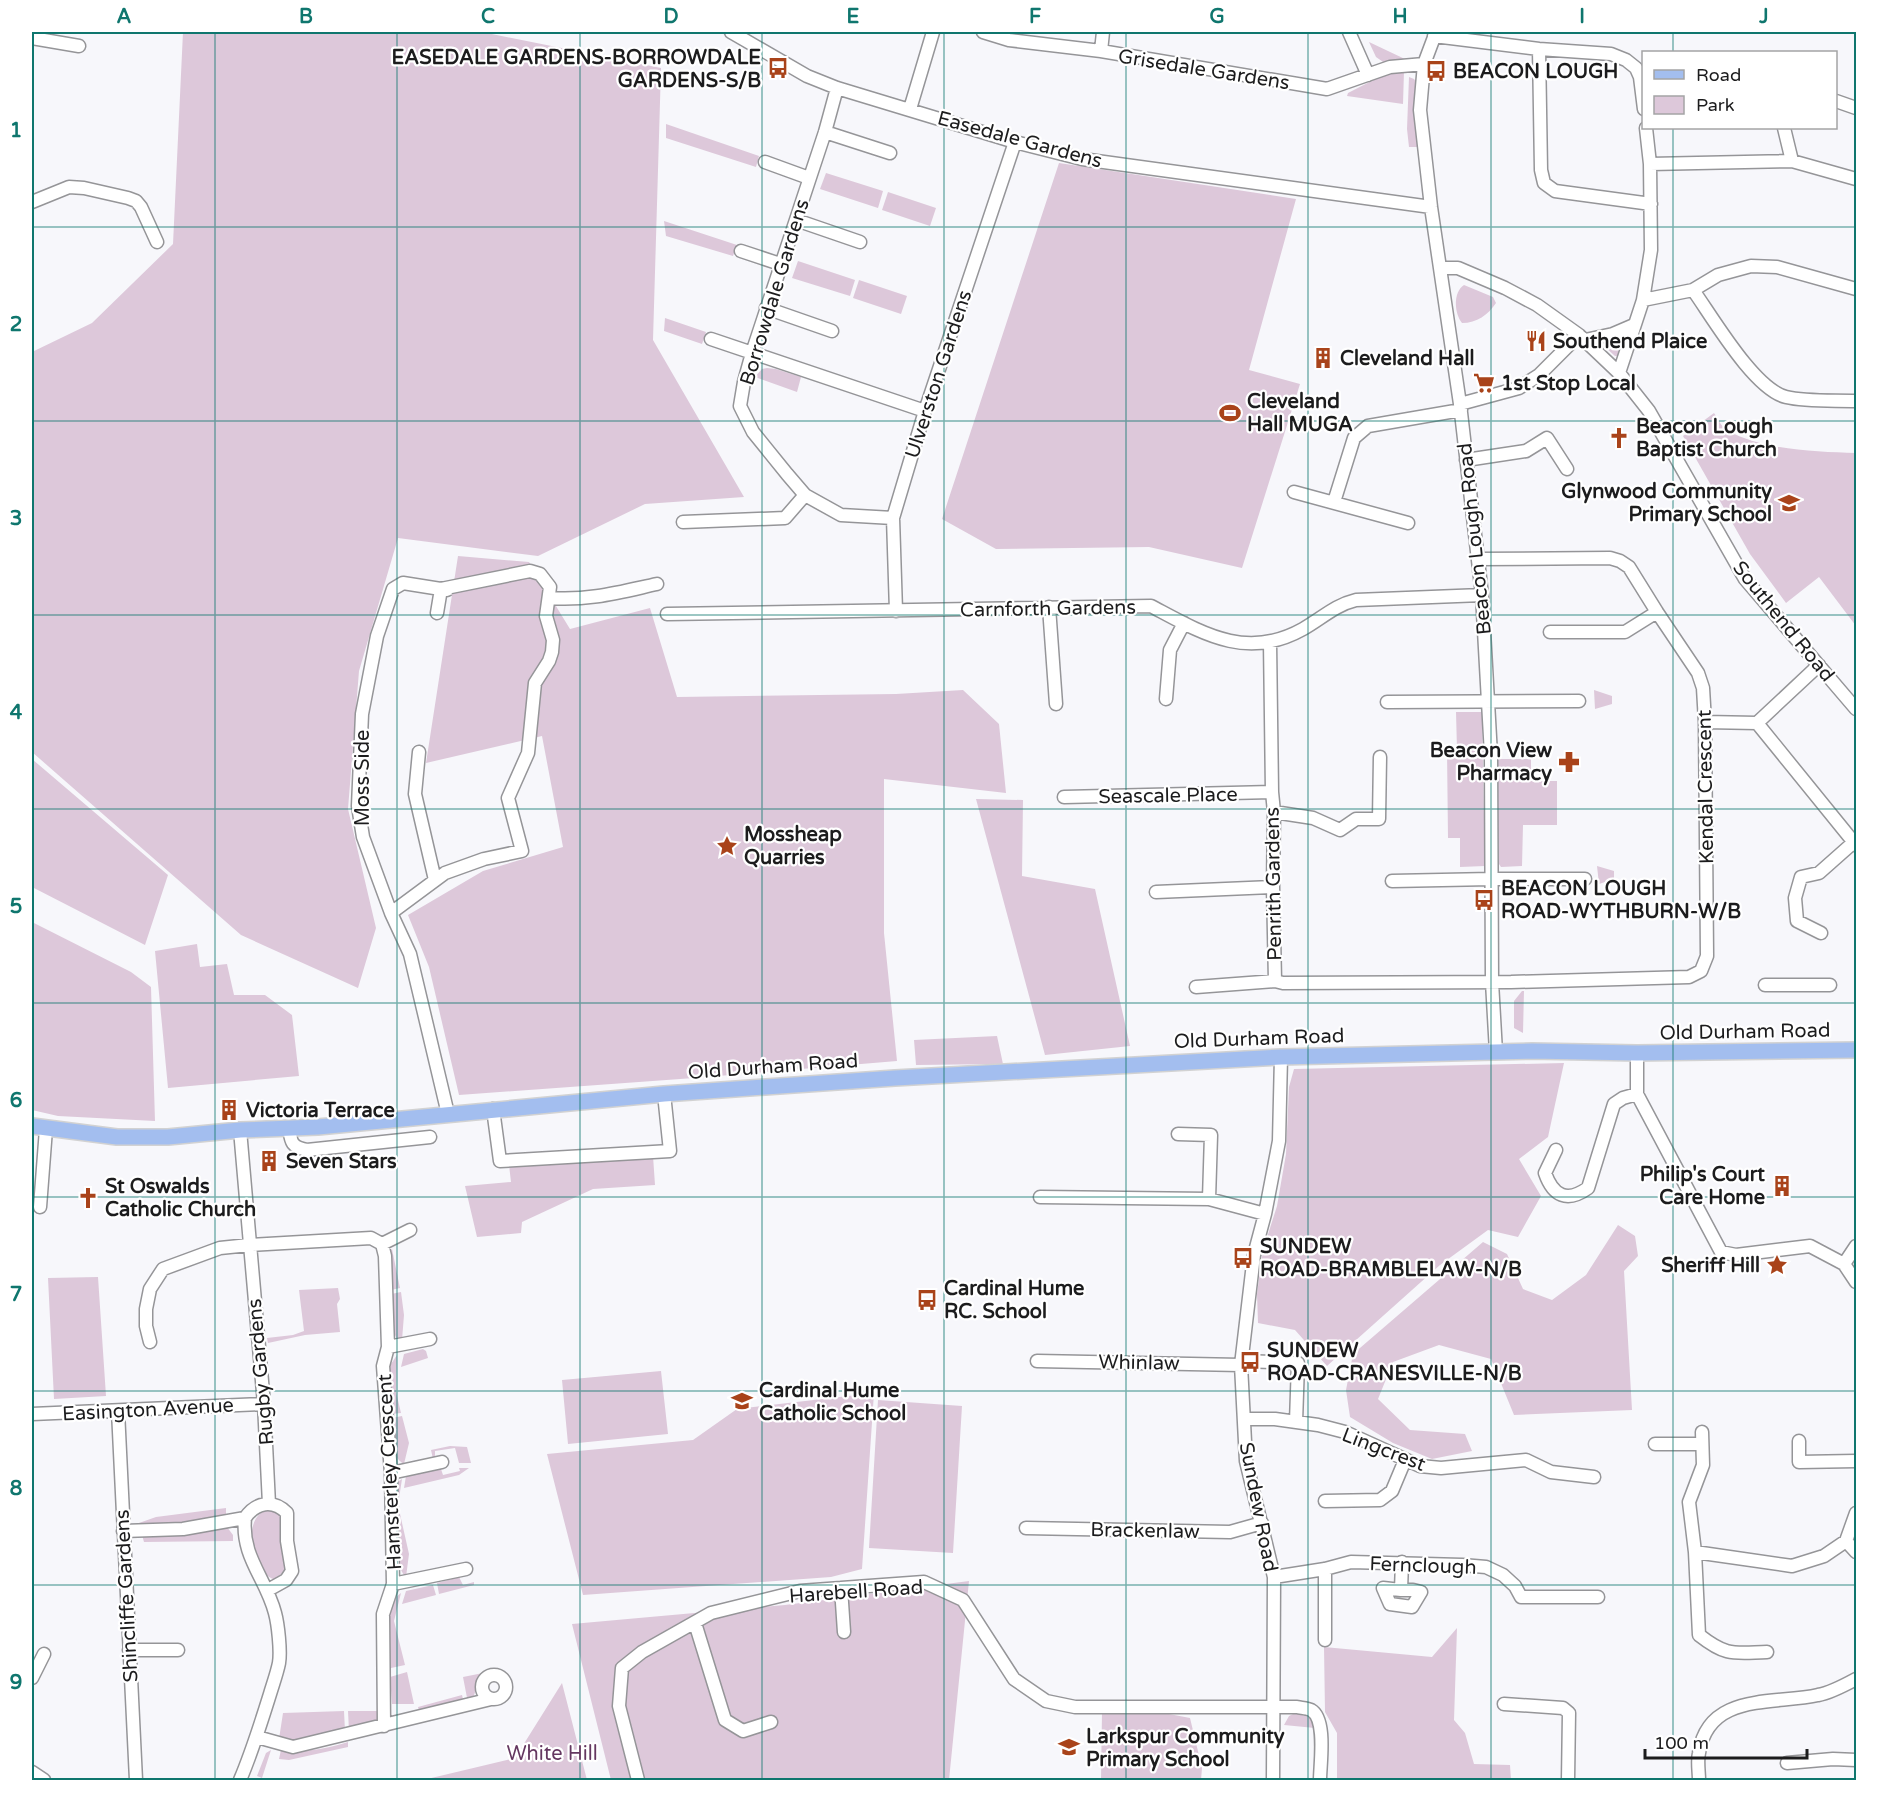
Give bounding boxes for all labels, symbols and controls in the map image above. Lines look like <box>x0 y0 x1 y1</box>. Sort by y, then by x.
text: A <box>117 5 132 29</box>
text: B <box>299 5 313 29</box>
text: C <box>481 5 495 29</box>
text: D <box>663 5 679 29</box>
text: E <box>847 5 860 29</box>
text: F <box>1029 5 1041 29</box>
text: G <box>1209 5 1225 29</box>
text: H <box>1392 5 1408 29</box>
text: I <box>1579 5 1585 29</box>
text: J <box>1758 5 1769 29</box>
street label: Grisedale Gardens <box>1116 45 1291 95</box>
place label: EASEDALE GARDENS-BORROWDALE GARDENS-S/B <box>392 46 761 93</box>
legend <box>1642 51 1837 129</box>
bus stop icon: EASEDALE GARDENS-BORROWDALE GARDENS-S/B <box>766 56 790 80</box>
bus stop icon: BEACON LOUGH <box>1424 59 1448 83</box>
place label: BEACON LOUGH <box>1453 60 1618 84</box>
text: Road <box>1696 64 1741 86</box>
text: Park <box>1696 94 1735 116</box>
street label: Easedale Gardens <box>935 106 1105 174</box>
text: 1 <box>10 119 22 143</box>
street label: Borrowdale Gardens <box>735 196 815 388</box>
street label: Ulverston Gardens <box>900 287 977 461</box>
text: 2 <box>10 313 22 337</box>
restaurant icon: Southend Plaice <box>1524 329 1548 353</box>
place label: Southend Plaice <box>1553 330 1707 354</box>
building icon: Cleveland Hall <box>1311 346 1335 370</box>
place label: Cleveland Hall <box>1340 347 1474 371</box>
supermarket icon: 1st Stop Local <box>1472 371 1496 395</box>
place label: 1st Stop Local <box>1501 372 1636 396</box>
place label: Cleveland Hall MUGA <box>1247 390 1353 437</box>
sports icon: Cleveland Hall MUGA <box>1218 401 1242 425</box>
place label: Beacon Lough Baptist Church <box>1636 415 1777 462</box>
church icon: Beacon Lough Baptist Church <box>1607 426 1631 450</box>
street label: Beacon Lough Road <box>1453 442 1497 636</box>
place label: Glynwood Community Primary School <box>1561 480 1772 527</box>
school or university icon: Glynwood Community Primary School <box>1777 491 1801 515</box>
text: 3 <box>10 507 22 531</box>
street label: Southend Road <box>1727 557 1839 687</box>
street label: Carnforth Gardens <box>960 595 1136 623</box>
text: 4 <box>10 701 23 725</box>
street label: Kendal Crescent <box>1693 709 1719 864</box>
street label: Moss Side <box>351 730 375 826</box>
place label: Beacon View Pharmacy <box>1430 739 1552 786</box>
pharmacy icon: Beacon View Pharmacy <box>1557 750 1581 774</box>
street label: Seascale Place <box>1098 783 1238 809</box>
street label: Penrith Gardens <box>1261 807 1287 961</box>
place label: Mossheap Quarries <box>744 823 842 870</box>
place icon: Mossheap Quarries <box>715 834 739 858</box>
place label: BEACON LOUGH ROAD-WYTHBURN-W/B <box>1501 877 1741 924</box>
bus stop icon: BEACON LOUGH ROAD-WYTHBURN-W/B <box>1472 888 1496 912</box>
text: 5 <box>10 895 22 919</box>
street label: Old Durham Road <box>1659 1019 1831 1045</box>
street label: Old Durham Road <box>1173 1024 1345 1054</box>
street label: Old Durham Road <box>687 1049 859 1085</box>
text: 6 <box>10 1089 22 1113</box>
building icon: Victoria Terrace <box>217 1098 241 1122</box>
place label: Victoria Terrace <box>246 1099 395 1123</box>
building icon: Seven Stars <box>257 1149 281 1173</box>
place label: Seven Stars <box>286 1150 397 1174</box>
place label: Philip's Court Care Home <box>1640 1163 1765 1210</box>
building icon: Philip's Court Care Home <box>1770 1174 1794 1198</box>
place label: St Oswalds Catholic Church <box>105 1175 256 1222</box>
church icon: St Oswalds Catholic Church <box>76 1186 100 1210</box>
place label: SUNDEW ROAD-BRAMBLELAW-N/B <box>1260 1235 1522 1282</box>
bus stop icon: SUNDEW ROAD-BRAMBLELAW-N/B <box>1231 1246 1255 1270</box>
place icon: Sheriff Hill <box>1765 1253 1789 1277</box>
place label: Sheriff Hill <box>1661 1254 1760 1278</box>
place label: Cardinal Hume RC. School <box>944 1277 1084 1324</box>
text: 7 <box>10 1283 22 1307</box>
bus stop icon: Cardinal Hume RC. School <box>915 1288 939 1312</box>
street label: Rugby Gardens <box>243 1298 279 1446</box>
place label: SUNDEW ROAD-CRANESVILLE-N/B <box>1267 1339 1522 1386</box>
street label: Whinlaw <box>1098 1350 1180 1376</box>
bus stop icon: SUNDEW ROAD-CRANESVILLE-N/B <box>1238 1350 1262 1374</box>
street label: Hamsterley Crescent <box>373 1373 407 1571</box>
place label: Cardinal Hume Catholic School <box>759 1379 906 1426</box>
school or university icon: Cardinal Hume Catholic School <box>730 1389 754 1413</box>
street label: Easington Avenue <box>62 1394 235 1426</box>
street label: Lingcrest <box>1338 1423 1429 1477</box>
street label: Sundew Road <box>1234 1440 1282 1574</box>
text: 8 <box>10 1477 22 1501</box>
street label: Shincliffe Gardens <box>110 1509 144 1683</box>
street label: Brackenlaw <box>1090 1518 1200 1544</box>
street label: Fernclough <box>1369 1552 1477 1580</box>
street label: Harebell Road <box>788 1575 924 1609</box>
text: 9 <box>10 1671 22 1695</box>
scale bar <box>1645 1722 1807 1760</box>
place label: Larkspur Community Primary School <box>1086 1725 1285 1772</box>
text: 100 m <box>1654 1732 1709 1754</box>
school or university icon: Larkspur Community Primary School <box>1057 1735 1081 1759</box>
park label: White Hill <box>506 1742 598 1766</box>

